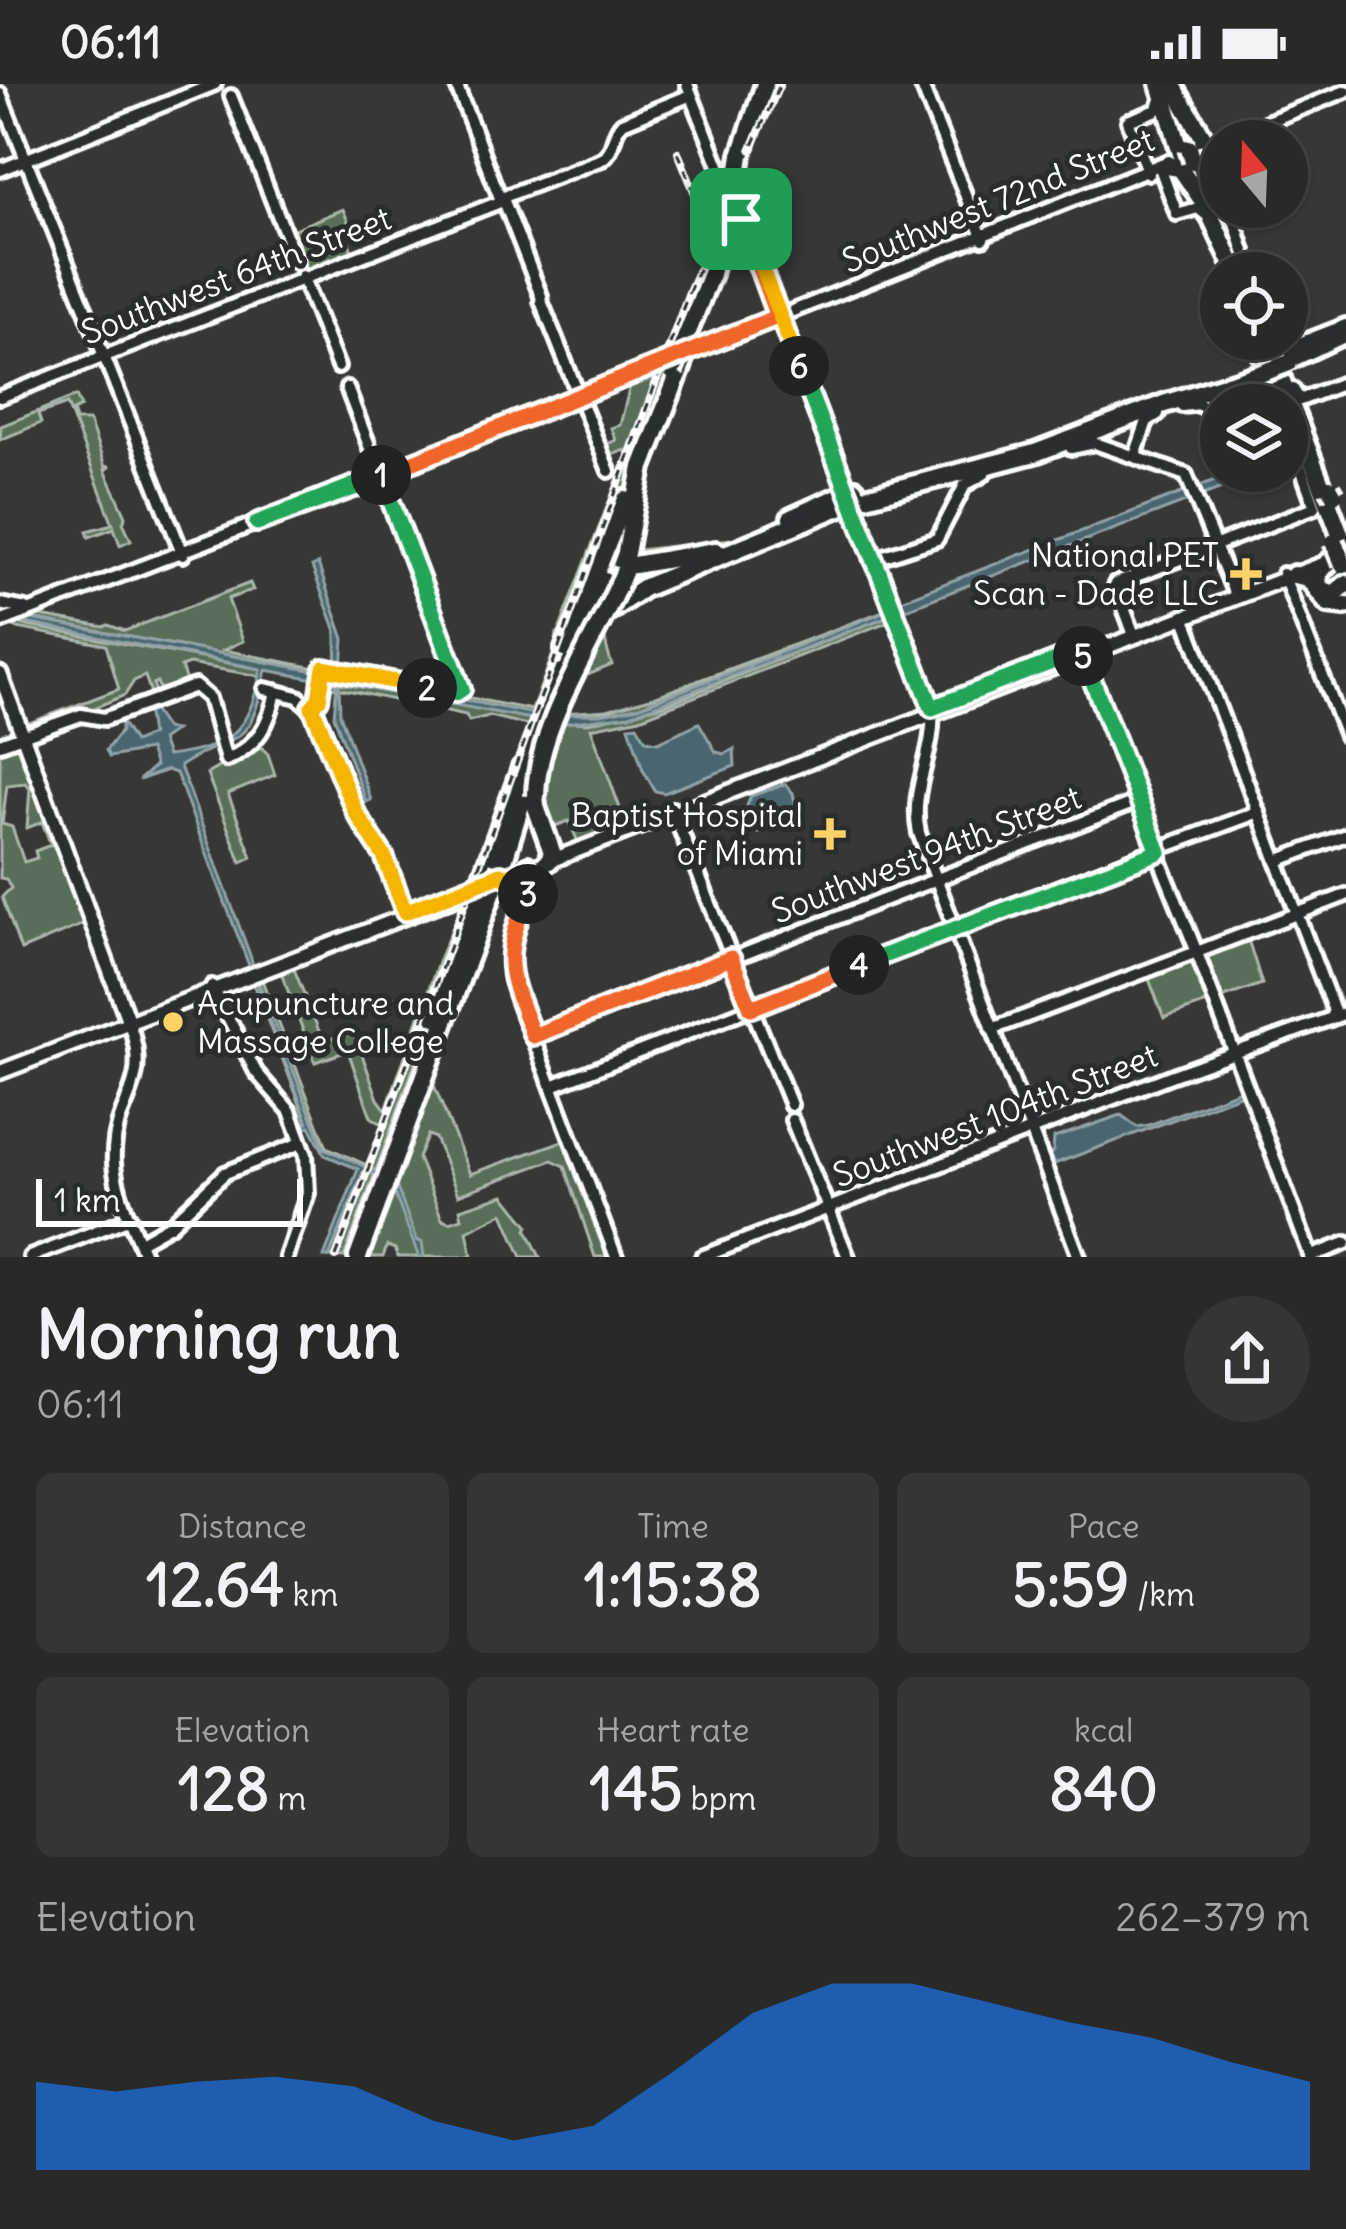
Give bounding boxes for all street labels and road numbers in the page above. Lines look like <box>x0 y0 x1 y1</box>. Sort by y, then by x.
street label: Southwest 72nd Street <box>836 118 1160 282</box>
street label: Southwest 64th Street <box>75 197 397 353</box>
street label: Southwest 94th Street <box>765 776 1087 932</box>
street label: Southwest 104th Street <box>827 1034 1163 1196</box>

